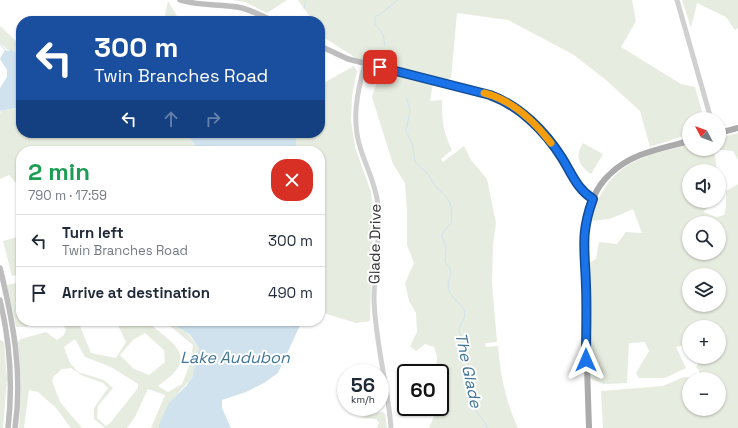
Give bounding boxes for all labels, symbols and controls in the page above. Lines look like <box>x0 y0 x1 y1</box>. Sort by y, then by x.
text: 300 m <box>94 29 178 65</box>
icon: left <box>28 32 80 84</box>
pin <box>363 50 397 84</box>
icon: arrive <box>369 56 391 78</box>
text: Twin Branches Road <box>94 64 268 87</box>
icon: left <box>118 108 140 130</box>
icon: ahead <box>160 108 182 130</box>
icon: right <box>202 108 224 130</box>
north arrow <box>682 112 726 156</box>
map controls <box>682 112 726 416</box>
text: 2 min <box>28 156 90 187</box>
button: close <box>271 159 313 201</box>
button: sound <box>682 164 726 208</box>
text: 790 m · 17:59 <box>28 187 107 204</box>
street label: Glade Drive <box>364 204 385 284</box>
button: search <box>682 216 726 260</box>
text: Turn left <box>62 223 124 242</box>
icon: left <box>28 230 50 252</box>
text: 300 m <box>268 231 313 250</box>
text: Twin Branches Road <box>62 242 188 259</box>
button: layers <box>682 268 726 312</box>
icon: arrive <box>28 282 50 304</box>
text: Arrive at destination <box>62 283 210 302</box>
text: 490 m <box>268 283 313 302</box>
button: + <box>682 320 726 364</box>
water label: The Glade <box>450 331 487 410</box>
position arrow <box>565 339 607 381</box>
water label: Lake Audubon <box>180 347 291 368</box>
speed limit sign: 60 <box>397 364 449 416</box>
text: 56 <box>351 372 375 398</box>
button: − <box>682 372 726 416</box>
text: km/h <box>351 393 375 406</box>

